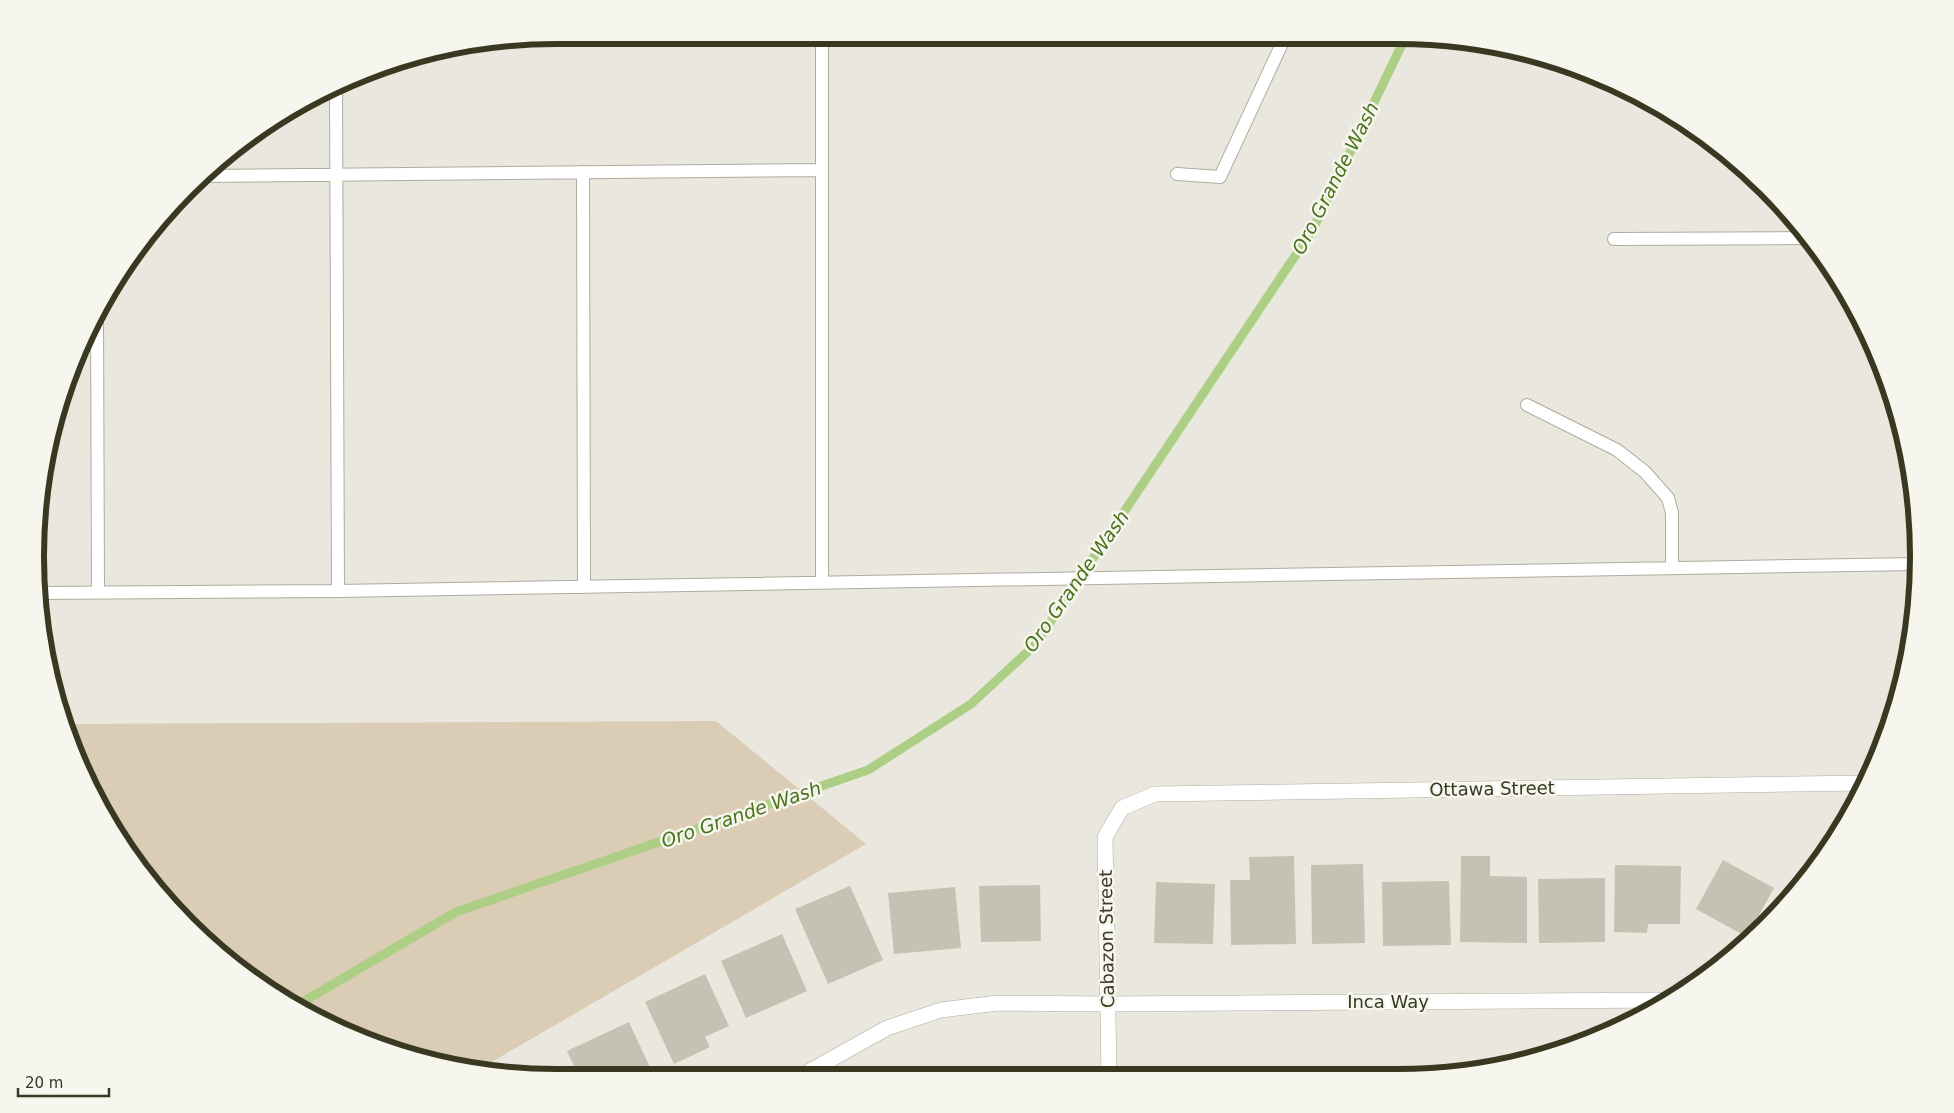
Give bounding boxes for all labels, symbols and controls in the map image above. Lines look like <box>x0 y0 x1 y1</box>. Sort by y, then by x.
water label: Oro Grande Wash <box>1287 98 1383 258</box>
water label: Oro Grande Wash <box>1019 506 1133 656</box>
water label: Oro Grande Wash <box>658 776 824 852</box>
street label: Ottawa Street <box>1429 777 1555 800</box>
street label: Cabazon Street <box>1095 870 1118 1008</box>
street label: Inca Way <box>1347 991 1429 1012</box>
scale bar <box>18 1066 109 1098</box>
text: 20 m <box>25 1074 63 1092</box>

